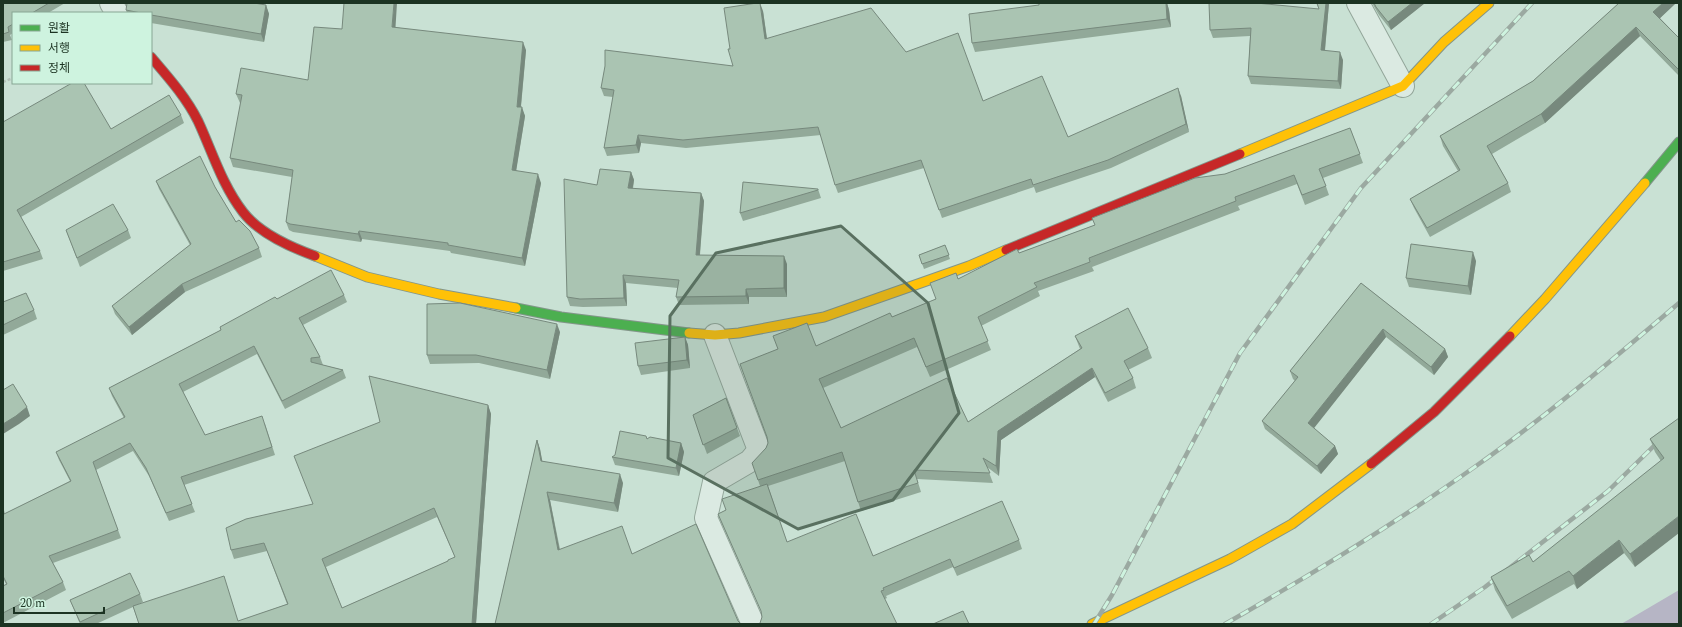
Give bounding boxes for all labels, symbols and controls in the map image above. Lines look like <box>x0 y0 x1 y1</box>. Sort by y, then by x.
legend <box>12 12 152 84</box>
text: 원활 <box>48 19 70 38</box>
text: 서행 <box>48 39 70 58</box>
text: 정체 <box>48 59 70 78</box>
scale bar <box>14 589 104 615</box>
text: 20 m <box>20 594 45 613</box>

